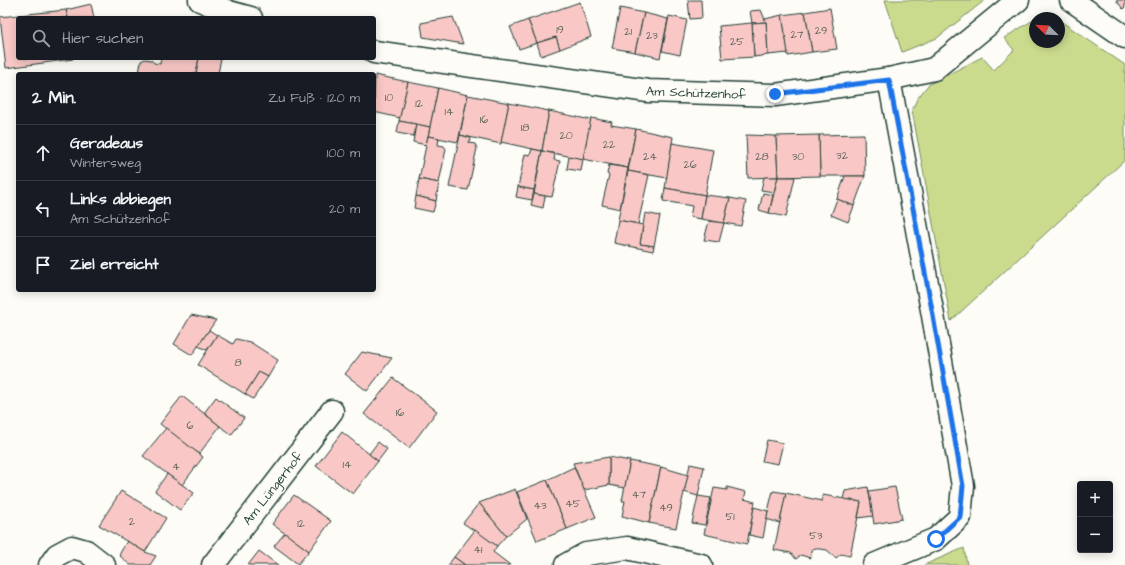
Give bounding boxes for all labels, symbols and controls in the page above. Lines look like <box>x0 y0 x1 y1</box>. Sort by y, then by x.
north arrow <box>1029 12 1065 48</box>
search box <box>16 16 376 60</box>
house number: 19 <box>556 22 564 37</box>
house number: 29 <box>815 23 827 38</box>
house number: 21 <box>624 24 632 39</box>
icon: search <box>30 27 52 49</box>
house number: 27 <box>790 27 804 42</box>
text: Hier suchen <box>62 28 143 49</box>
house number: 23 <box>646 28 658 43</box>
house number: 25 <box>730 34 744 49</box>
street label: Am Schützenhof <box>646 82 747 104</box>
route end <box>766 85 784 103</box>
text: 2 Min. <box>32 86 76 110</box>
text: Zu Fuß · 120 m <box>268 89 360 107</box>
house number: 10 <box>385 90 393 105</box>
house number: 12 <box>415 96 424 111</box>
house number: 14 <box>445 104 454 119</box>
house number: 16 <box>480 112 488 127</box>
house number: 18 <box>521 120 529 135</box>
house number: 20 <box>559 128 573 143</box>
text: Geradeaus <box>70 133 143 154</box>
house number: 22 <box>603 137 616 152</box>
icon: ahead <box>32 142 54 164</box>
text: 100 m <box>327 144 360 162</box>
house number: 32 <box>836 148 849 163</box>
house number: 24 <box>643 149 657 164</box>
house number: 28 <box>755 149 769 164</box>
house number: 30 <box>792 149 804 164</box>
text: Wintersweg <box>70 154 141 172</box>
house number: 26 <box>683 157 697 172</box>
text: Links abbiegen <box>70 189 171 210</box>
icon: left <box>32 198 54 220</box>
text: 20 m <box>329 200 360 218</box>
text: Am Schützenhof <box>70 210 170 228</box>
icon: arrive <box>32 254 54 276</box>
text: Ziel erreicht <box>70 254 159 275</box>
house number: 8 <box>234 355 242 370</box>
house number: 16 <box>396 405 404 420</box>
house number: 6 <box>187 418 194 433</box>
street label: Am Lüngerhof <box>239 448 308 530</box>
house number: 14 <box>343 457 352 472</box>
house number: 4 <box>172 459 180 474</box>
map controls <box>1077 481 1113 553</box>
button: + <box>1077 481 1113 517</box>
house number: 47 <box>632 487 646 502</box>
house number: 45 <box>565 496 581 511</box>
house number: 43 <box>533 498 547 513</box>
house number: 49 <box>659 500 673 515</box>
house number: 51 <box>725 509 735 524</box>
house number: 2 <box>129 514 136 529</box>
house number: 12 <box>297 516 306 531</box>
button: − <box>1077 517 1113 553</box>
house number: 53 <box>809 528 823 543</box>
route start <box>927 530 945 548</box>
house number: 41 <box>474 542 483 557</box>

